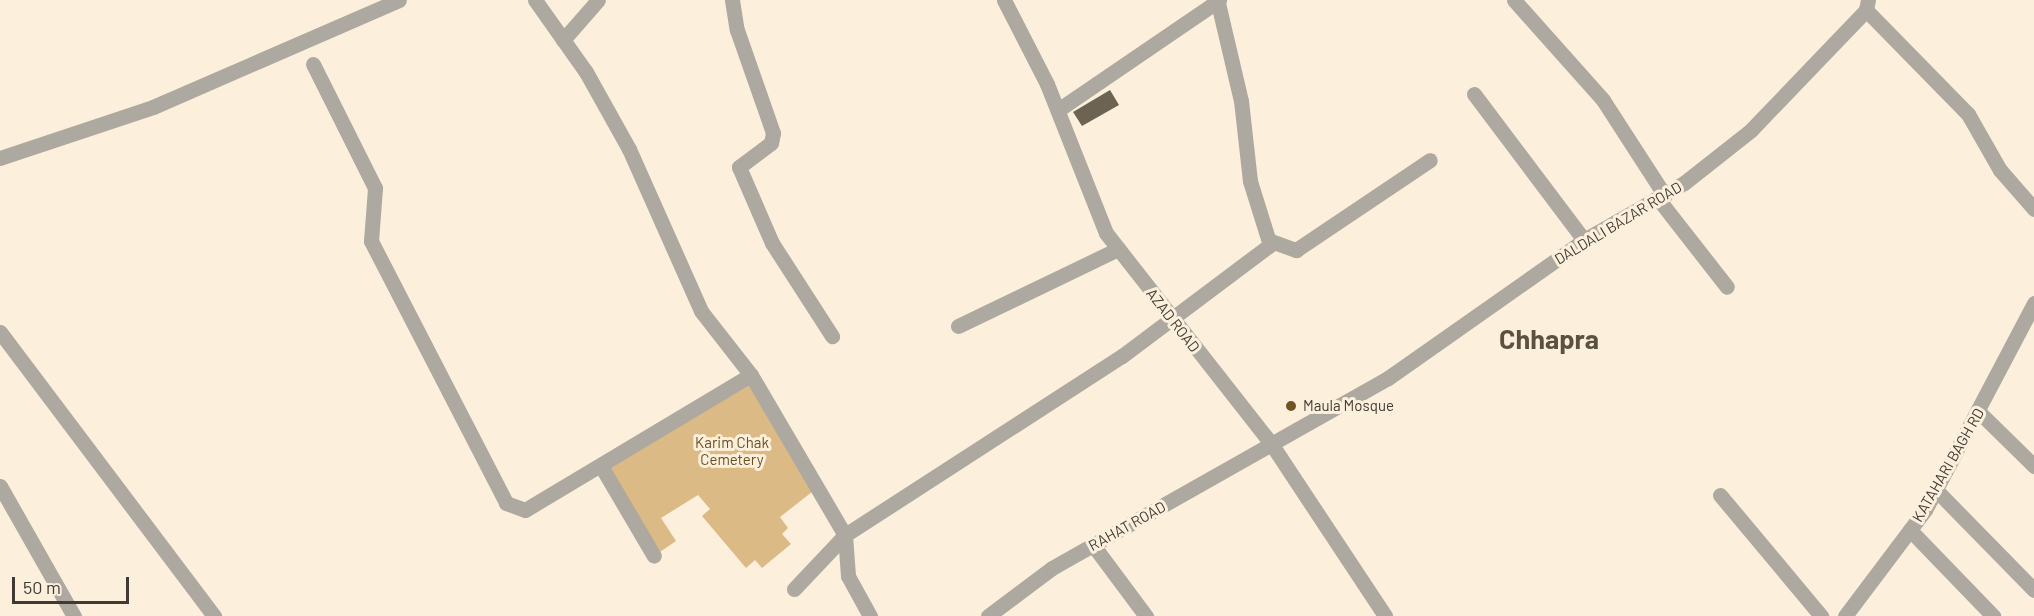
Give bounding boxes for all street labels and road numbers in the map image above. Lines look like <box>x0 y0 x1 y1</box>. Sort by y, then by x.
street label: DALDALI BAZAR ROAD <box>1551 178 1685 268</box>
street label: AZAD ROAD <box>1143 285 1203 355</box>
street label: KATAHARI BAGH RD <box>1908 405 1988 525</box>
street label: RAHAT ROAD <box>1085 497 1169 555</box>

